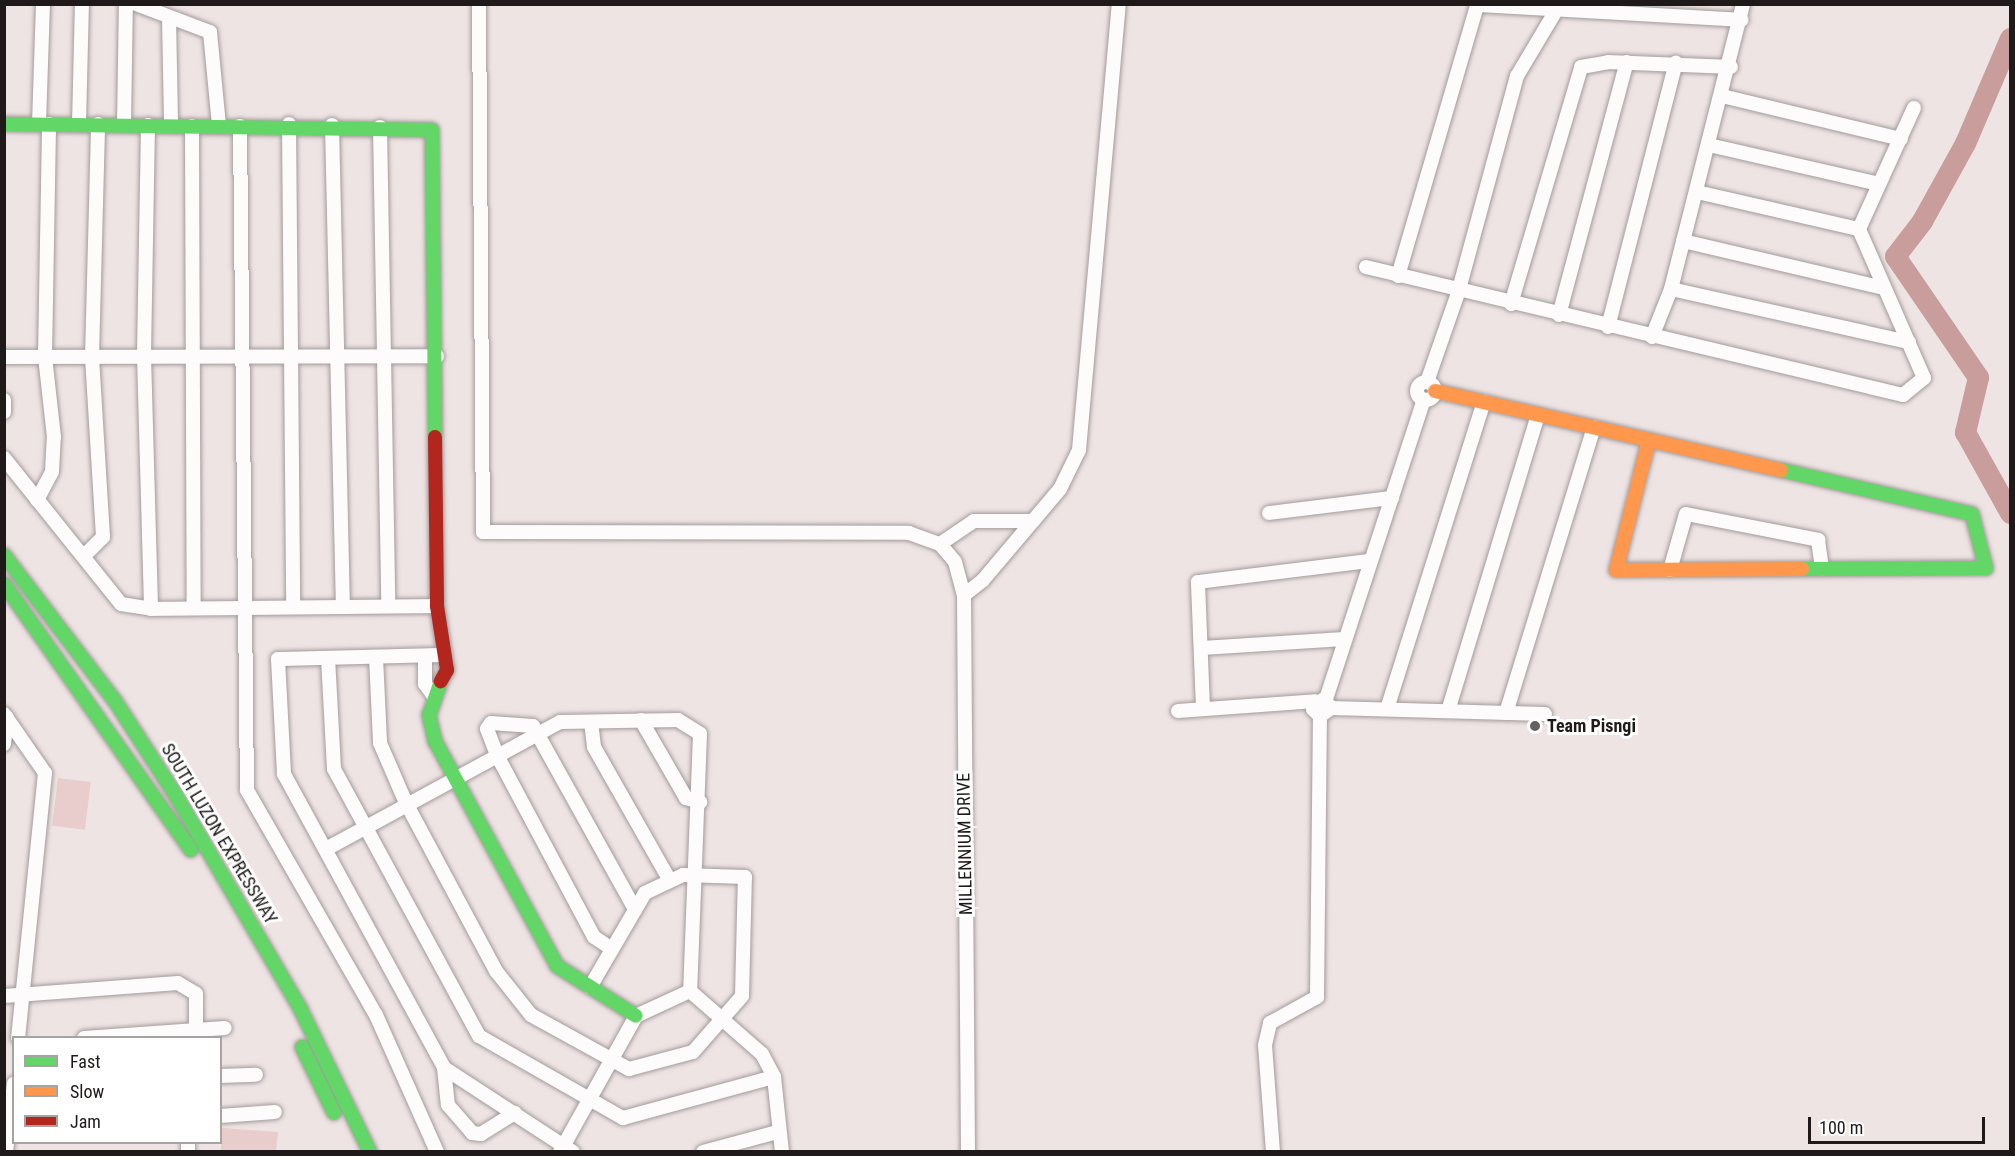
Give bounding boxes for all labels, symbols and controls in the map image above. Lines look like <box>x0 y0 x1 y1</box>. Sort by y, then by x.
place label: Team Pisngi <box>1547 715 1636 737</box>
marker: Team Pisngi <box>1528 719 1542 733</box>
street label: SOUTH LUZON EXPRESSWAY <box>156 740 282 928</box>
street label: MILLENNIUM DRIVE <box>953 773 977 915</box>
legend <box>12 1036 222 1144</box>
text: Fast <box>70 1051 101 1072</box>
text: Slow <box>70 1081 104 1102</box>
scale bar <box>1811 1105 1988 1143</box>
text: Jam <box>70 1111 101 1132</box>
text: 100 m <box>1819 1117 1863 1138</box>

